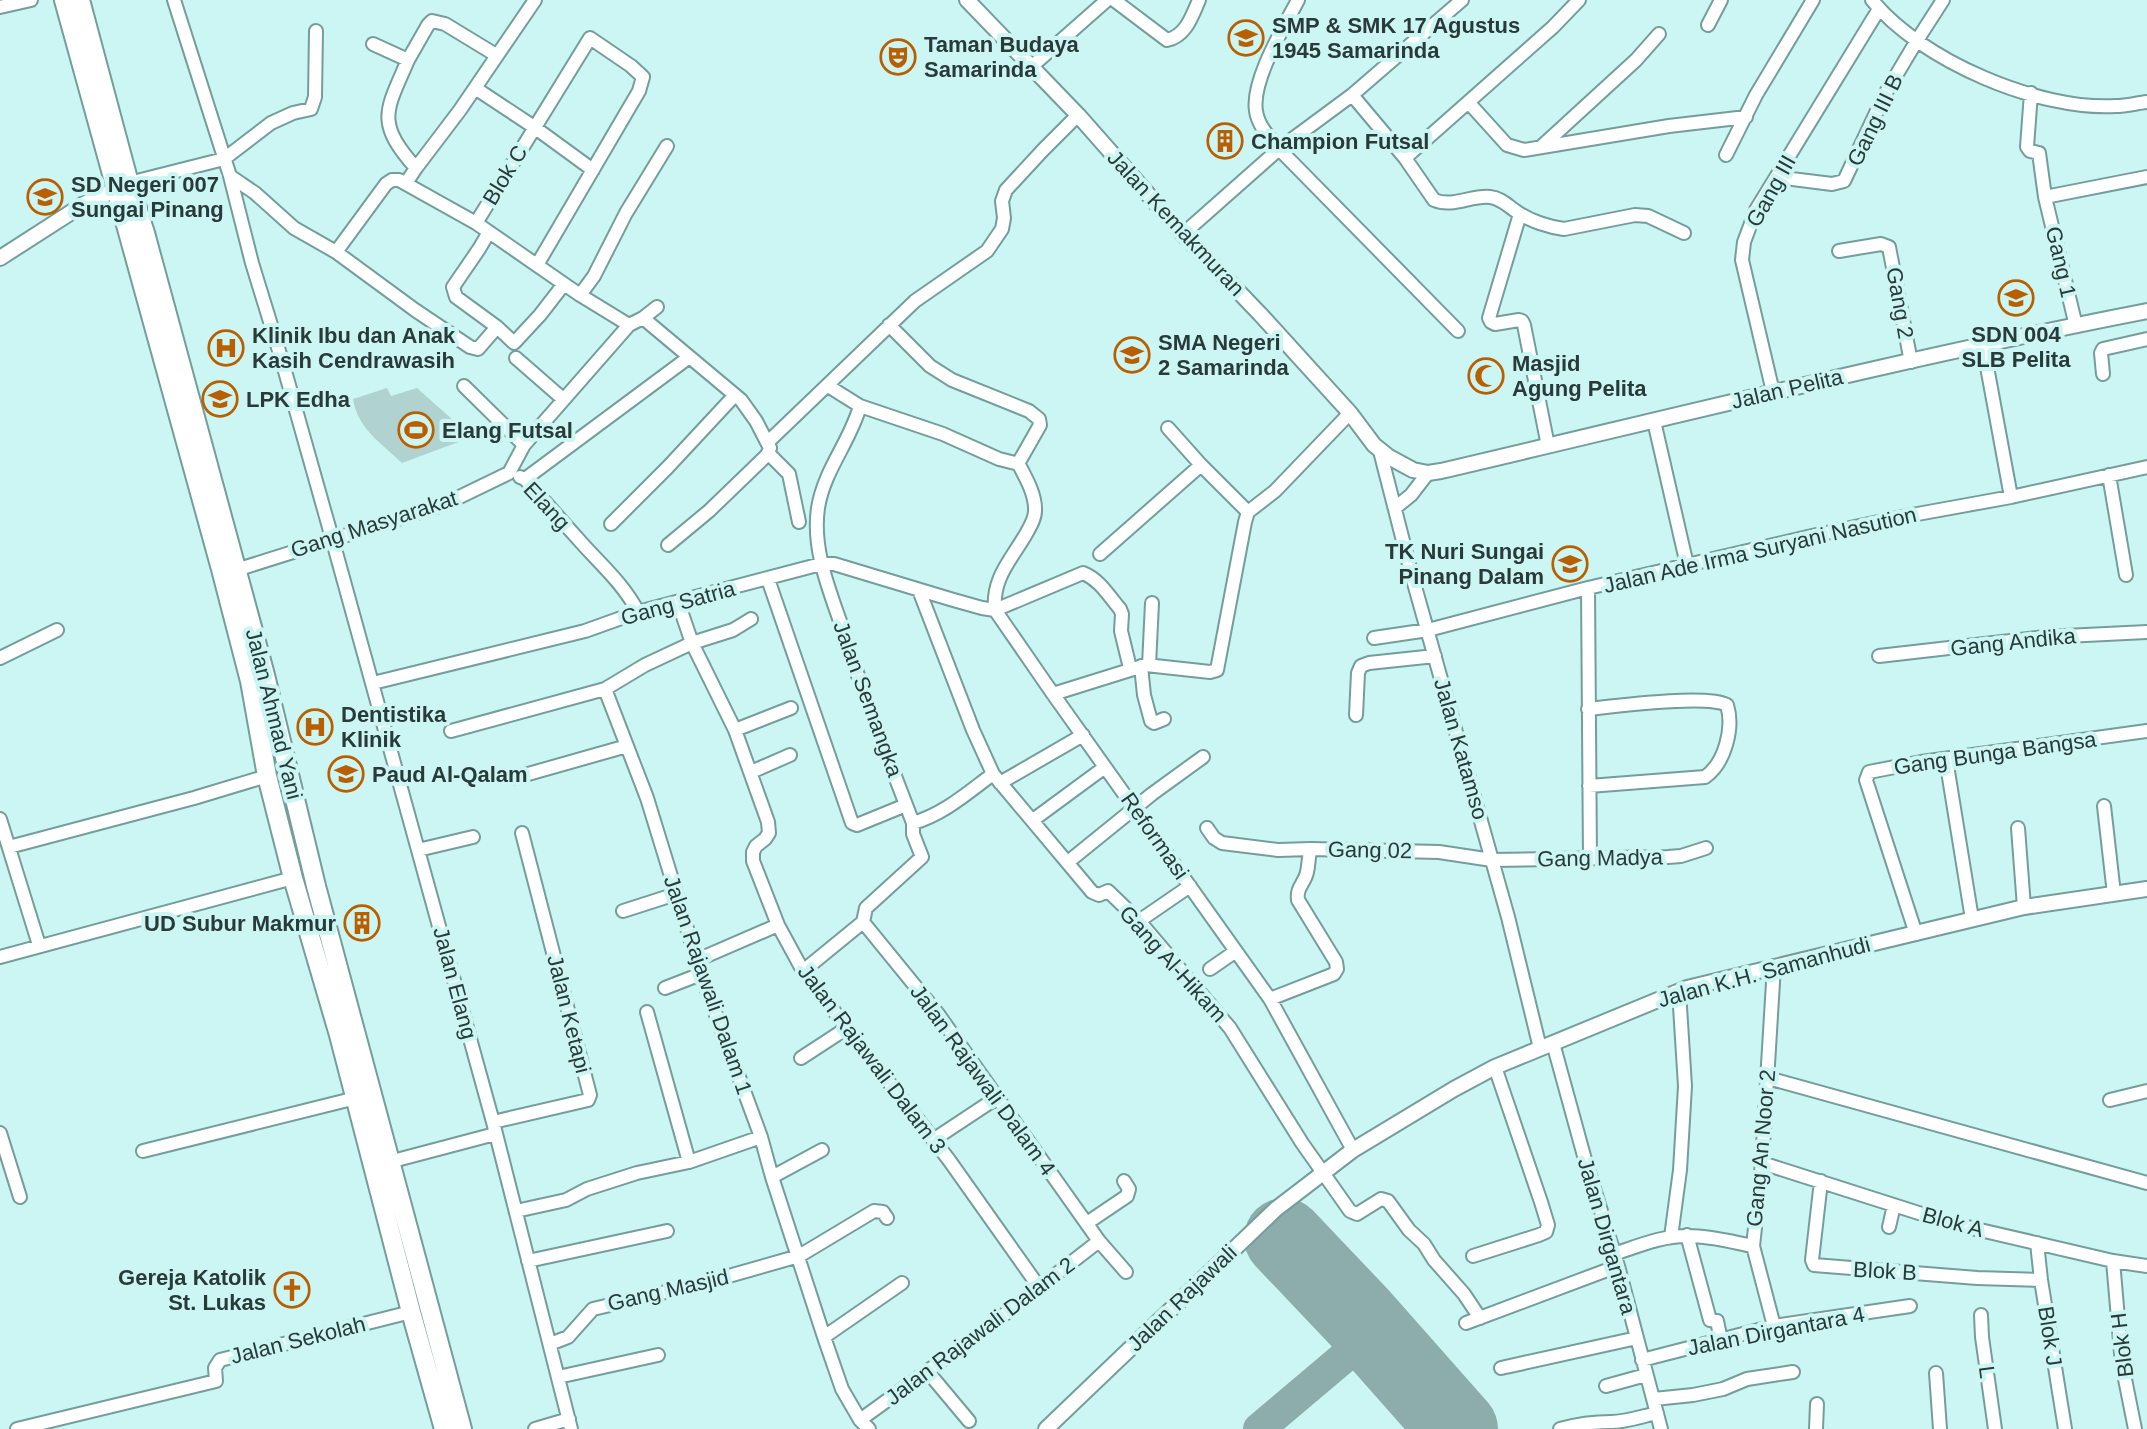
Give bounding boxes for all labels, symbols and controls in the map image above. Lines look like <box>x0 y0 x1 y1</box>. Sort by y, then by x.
place label: SMP & SMK 17 Agustus 1945 Samarinda <box>1272 13 1520 63</box>
school or university icon: SMP & SMK 17 Agustus 1945 Samarinda <box>1227 19 1265 57</box>
place label: Taman Budaya Samarinda <box>924 32 1080 82</box>
theatre icon: Taman Budaya Samarinda <box>879 38 917 76</box>
street label: Gang III B <box>1842 70 1908 170</box>
building icon: Champion Futsal <box>1206 122 1244 160</box>
place label: Champion Futsal <box>1251 129 1429 154</box>
street label: Blok C <box>478 141 532 209</box>
street label: Jalan Kemakmuran <box>1102 145 1250 301</box>
street label: Gang III <box>1741 151 1801 231</box>
place label: SD Negeri 007 Sungai Pinang <box>71 172 224 222</box>
school or university icon: SD Negeri 007 Sungai Pinang <box>26 178 64 216</box>
street label: Gang 1 <box>2041 224 2081 300</box>
street label: Gang 2 <box>1881 265 1919 341</box>
school or university icon: SDN 004 SLB Pelita <box>1997 279 2035 317</box>
place label: SDN 004 SLB Pelita <box>1962 322 2071 372</box>
place label: Klinik Ibu dan Anak Kasih Cendrawasih <box>252 323 456 373</box>
hospital icon: Klinik Ibu dan Anak Kasih Cendrawasih <box>207 329 245 367</box>
place label: SMA Negeri 2 Samarinda <box>1158 330 1290 380</box>
school or university icon: SMA Negeri 2 Samarinda <box>1113 336 1151 374</box>
place label: Masjid Agung Pelita <box>1512 351 1647 401</box>
mosque icon: Masjid Agung Pelita <box>1467 357 1505 395</box>
street label: Jalan Pelita <box>1729 364 1846 414</box>
school or university icon: LPK Edha <box>201 380 239 418</box>
place label: LPK Edha <box>246 387 351 412</box>
sports icon: Elang Futsal <box>397 411 435 449</box>
place label: Elang Futsal <box>442 418 573 443</box>
street label: Elang <box>519 477 575 535</box>
street label: Gang Masyarakat <box>288 485 460 563</box>
street label: Jalan Ade Irma Suryani Nasution <box>1601 502 1919 598</box>
place label: TK Nuri Sungai Pinang Dalam <box>1385 539 1544 589</box>
school or university icon: TK Nuri Sungai Pinang Dalam <box>1551 545 1589 583</box>
street label: Gang Satria <box>618 576 739 630</box>
street label: Jalan Semangka <box>828 618 908 781</box>
street label: Gang Andika <box>1949 623 2078 661</box>
street label: Jalan Ahmad Yani <box>241 626 307 802</box>
street label: Jalan Katamso <box>1429 676 1493 822</box>
place label: Dentistika Klinik <box>341 702 447 752</box>
hospital icon: Dentistika Klinik <box>296 708 334 746</box>
street label: Gang Bunga Bangsa <box>1892 726 2099 780</box>
school or university icon: Paud Al-Qalam <box>327 755 365 793</box>
place label: Paud Al-Qalam <box>372 762 528 787</box>
street label: Reformasi <box>1116 788 1194 884</box>
street label: Gang 02 <box>1328 837 1412 863</box>
street label: Gang Madya <box>1537 844 1664 872</box>
street label: Jalan Rajawali Dalam 1 <box>659 872 757 1098</box>
street label: Gang Al-Hikam <box>1114 901 1232 1027</box>
building icon: UD Subur Makmur <box>343 904 381 942</box>
place label: UD Subur Makmur <box>144 911 336 936</box>
street label: Jalan Elang <box>428 924 482 1042</box>
street label: Jalan K.H. Samanhudi <box>1655 932 1873 1012</box>
street label: Jalan Ketapi <box>542 952 596 1076</box>
street label: Jalan Rajawali Dalam 3 <box>793 960 951 1158</box>
street label: Jalan Rajawali Dalam 4 <box>905 980 1061 1180</box>
street label: Gang An Noor 2 <box>1742 1068 1780 1228</box>
street label: Jalan Dirgantara <box>1573 1155 1641 1318</box>
street label: Blok A <box>1920 1202 1987 1242</box>
street label: Jalan Rajawali <box>1122 1240 1242 1356</box>
street label: Jalan Rajawali Dalam 2 <box>881 1252 1079 1410</box>
street label: Blok B <box>1853 1257 1917 1285</box>
street label: Gang Masjid <box>605 1264 731 1316</box>
place label: Gereja Katolik St. Lukas <box>118 1265 267 1315</box>
church icon: Gereja Katolik St. Lukas <box>273 1271 311 1309</box>
street label: Jalan Dirgantara 4 <box>1685 1302 1867 1360</box>
street label: Blok J <box>2033 1304 2067 1368</box>
street label: Jalan Sekolah <box>228 1311 368 1369</box>
street label: Blok H <box>2106 1311 2138 1379</box>
street label: L <box>1974 1364 2000 1380</box>

